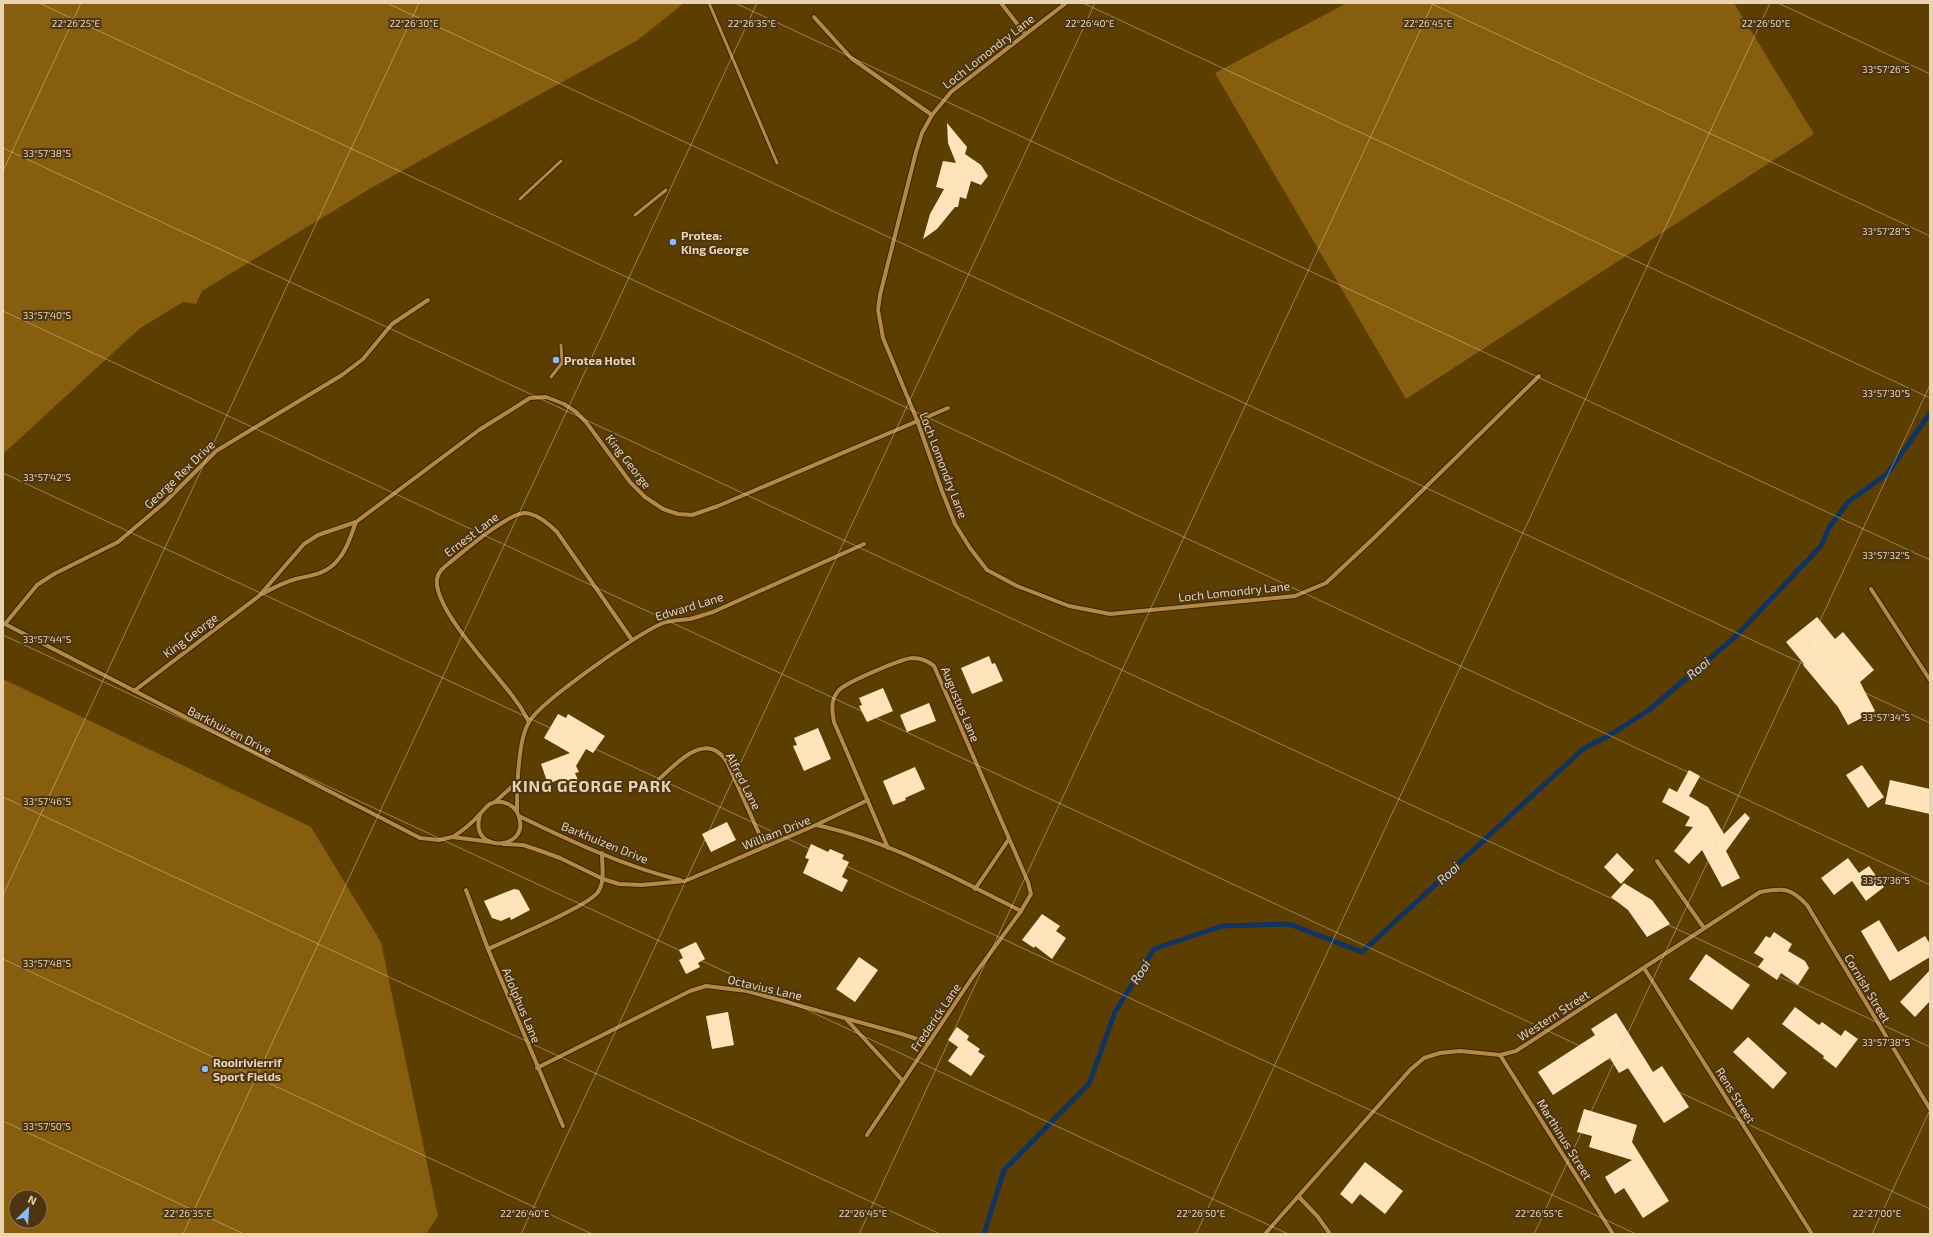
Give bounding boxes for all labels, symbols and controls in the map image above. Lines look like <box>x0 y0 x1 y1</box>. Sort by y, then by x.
street label: Loch Lomondry Lane <box>939 11 1037 91</box>
text: 22°26'25"E <box>52 17 101 29</box>
text: 22°26'30"E <box>389 17 439 29</box>
text: 22°26'35"E <box>728 17 777 29</box>
text: 22°26'40"E <box>1065 17 1115 29</box>
text: 22°26'45"E <box>1404 17 1453 29</box>
text: 22°26'50"E <box>1742 17 1791 29</box>
text: 33°57'26"S <box>1862 63 1910 75</box>
text: 33°57'38"S <box>23 147 71 159</box>
text: 33°57'28"S <box>1862 225 1910 237</box>
place label: Protea: King George <box>681 228 749 256</box>
marker: Protea: King George <box>668 237 678 247</box>
text: 33°57'40"S <box>23 309 72 321</box>
place label: Protea Hotel <box>564 353 636 367</box>
marker: Protea Hotel <box>551 355 561 365</box>
text: 33°57'30"S <box>1862 387 1910 399</box>
street label: Loch Lomondry Lane <box>917 410 971 520</box>
street label: King George <box>603 431 655 491</box>
street label: George Rex Drive <box>141 437 217 511</box>
text: 33°57'42"S <box>23 471 71 483</box>
street label: Ernest Lane <box>441 509 501 559</box>
text: 33°57'32"S <box>1862 549 1910 561</box>
street label: Loch Lomondry Lane <box>1177 578 1291 604</box>
street label: Edward Lane <box>653 589 725 623</box>
street label: King George <box>160 610 220 660</box>
text: 33°57'44"S <box>23 633 72 645</box>
water label: Rooi <box>1683 654 1713 682</box>
street label: Augustus Lane <box>939 664 983 744</box>
street label: Barkhuizen Drive <box>186 703 274 757</box>
text: 33°57'34"S <box>1862 711 1910 723</box>
street label: Alfred Lane <box>724 750 764 812</box>
district label: KING GEORGE PARK <box>512 776 672 795</box>
text: 33°57'46"S <box>23 795 71 807</box>
street label: William Drive <box>740 812 812 852</box>
street label: Barkhuizen Drive <box>560 818 650 866</box>
water label: Rooi <box>1433 858 1463 888</box>
text: 33°57'36"S <box>1862 874 1910 886</box>
street label: Cornish Street <box>1842 951 1894 1025</box>
text: 33°57'48"S <box>23 957 72 969</box>
water label: Rooi <box>1126 957 1154 987</box>
street label: Adolphus Lane <box>500 965 544 1045</box>
street label: Octavius Lane <box>726 972 804 1002</box>
street label: Frederick Lane <box>907 980 963 1054</box>
street label: Western Street <box>1515 986 1592 1043</box>
text: 33°57'38"S <box>1862 1036 1910 1048</box>
place label: Rooirivierrif Sport Fields <box>213 1055 283 1083</box>
marker: Rooirivierrif Sport Fields <box>200 1064 210 1074</box>
street label: Rens Street <box>1713 1065 1759 1126</box>
street label: Marthinus Street <box>1535 1096 1596 1182</box>
text: 33°57'50"S <box>23 1120 71 1132</box>
north arrow <box>8 1189 48 1229</box>
text: N <box>26 1192 39 1207</box>
text: 22°26'35"E <box>164 1207 213 1219</box>
text: 22°26'40"E <box>500 1207 550 1219</box>
text: 22°26'45"E <box>839 1207 888 1219</box>
text: 22°26'50"E <box>1177 1207 1226 1219</box>
text: 22°26'55"E <box>1515 1207 1563 1219</box>
text: 22°27'00"E <box>1853 1207 1902 1219</box>

